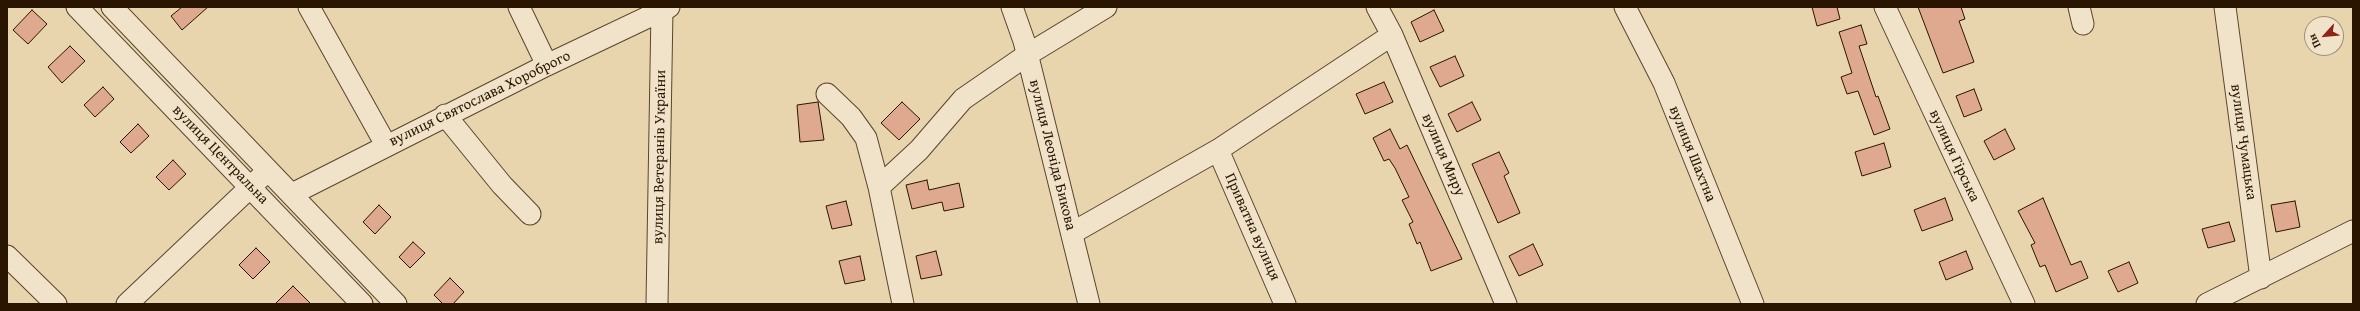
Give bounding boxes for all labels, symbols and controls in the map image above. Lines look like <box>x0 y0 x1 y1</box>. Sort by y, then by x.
north arrow <box>2304 16 2344 56</box>
text: Пн <box>2304 31 2325 51</box>
street label: вулиця Святослава Хороброго <box>386 47 574 151</box>
street label: вулиця Ветеранів України <box>649 70 671 244</box>
street label: вулиця Леоніда Бикова <box>1025 78 1079 232</box>
street label: вулиця Чумацька <box>2226 83 2260 201</box>
street label: вулиця Центральна <box>168 102 272 208</box>
street label: вулиця Шахтна <box>1665 103 1719 205</box>
street label: вулиця Гірська <box>1925 107 1983 205</box>
street label: вулиця Миру <box>1418 111 1468 199</box>
street label: Приватна вулиця <box>1220 170 1284 284</box>

